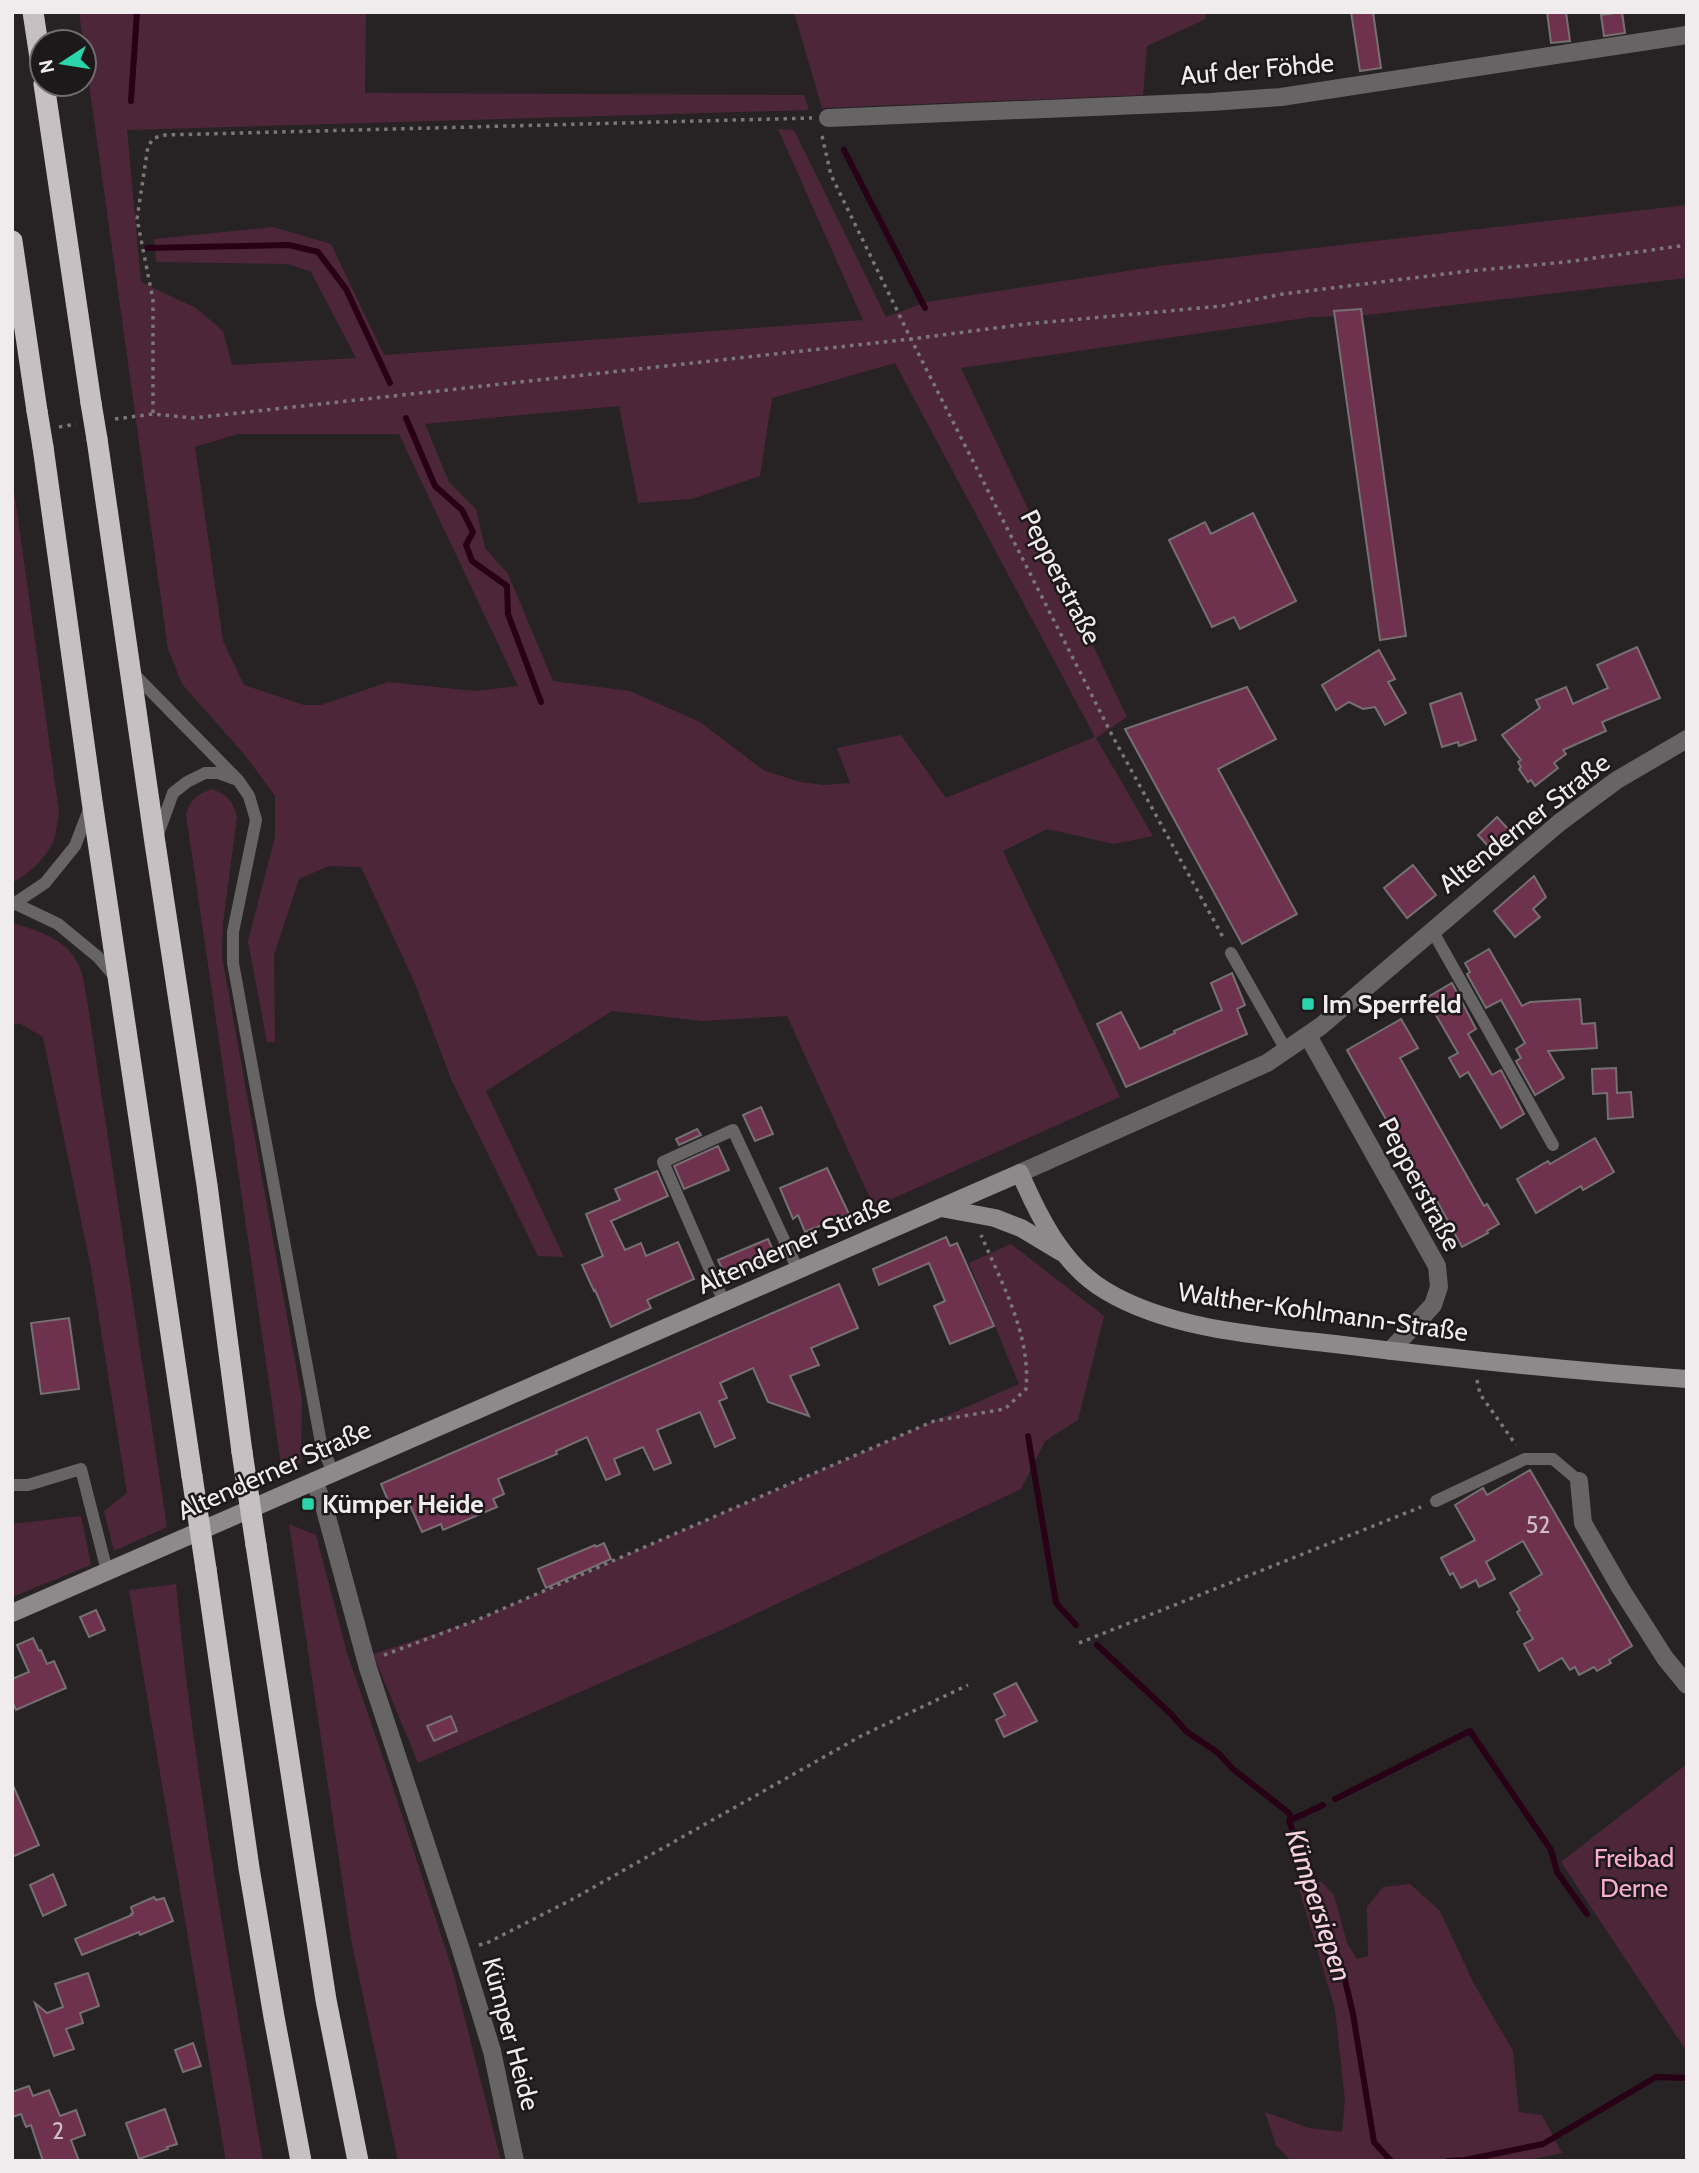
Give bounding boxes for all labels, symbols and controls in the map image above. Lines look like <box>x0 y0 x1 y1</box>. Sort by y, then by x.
north arrow <box>28 28 98 98</box>
street label: Auf der Föhde <box>1179 46 1335 92</box>
text: N <box>34 57 60 75</box>
street label: Pepperstraße <box>1013 504 1109 650</box>
street label: Altenderner Straße <box>1432 746 1616 900</box>
place label: Im Sperrfeld <box>1322 988 1462 1020</box>
marker: Im Sperrfeld <box>1300 996 1316 1012</box>
street label: Pepperstraße <box>1371 1112 1469 1256</box>
street label: Altenderner Straße <box>692 1187 896 1301</box>
street label: Walther-Kohlmann-Straße <box>1176 1276 1470 1348</box>
street label: Altenderner Straße <box>172 1413 376 1527</box>
place label: Kümper Heide <box>322 1488 484 1520</box>
marker: Kümper Heide <box>300 1496 316 1512</box>
house number: 52 <box>1526 1511 1550 1539</box>
water label: Kümpersiepen <box>1278 1824 1360 1986</box>
park label: Freibad Derne <box>1594 1842 1674 1904</box>
street label: Kümper Heide <box>475 1954 547 2114</box>
house number: 2 <box>52 2117 64 2145</box>

